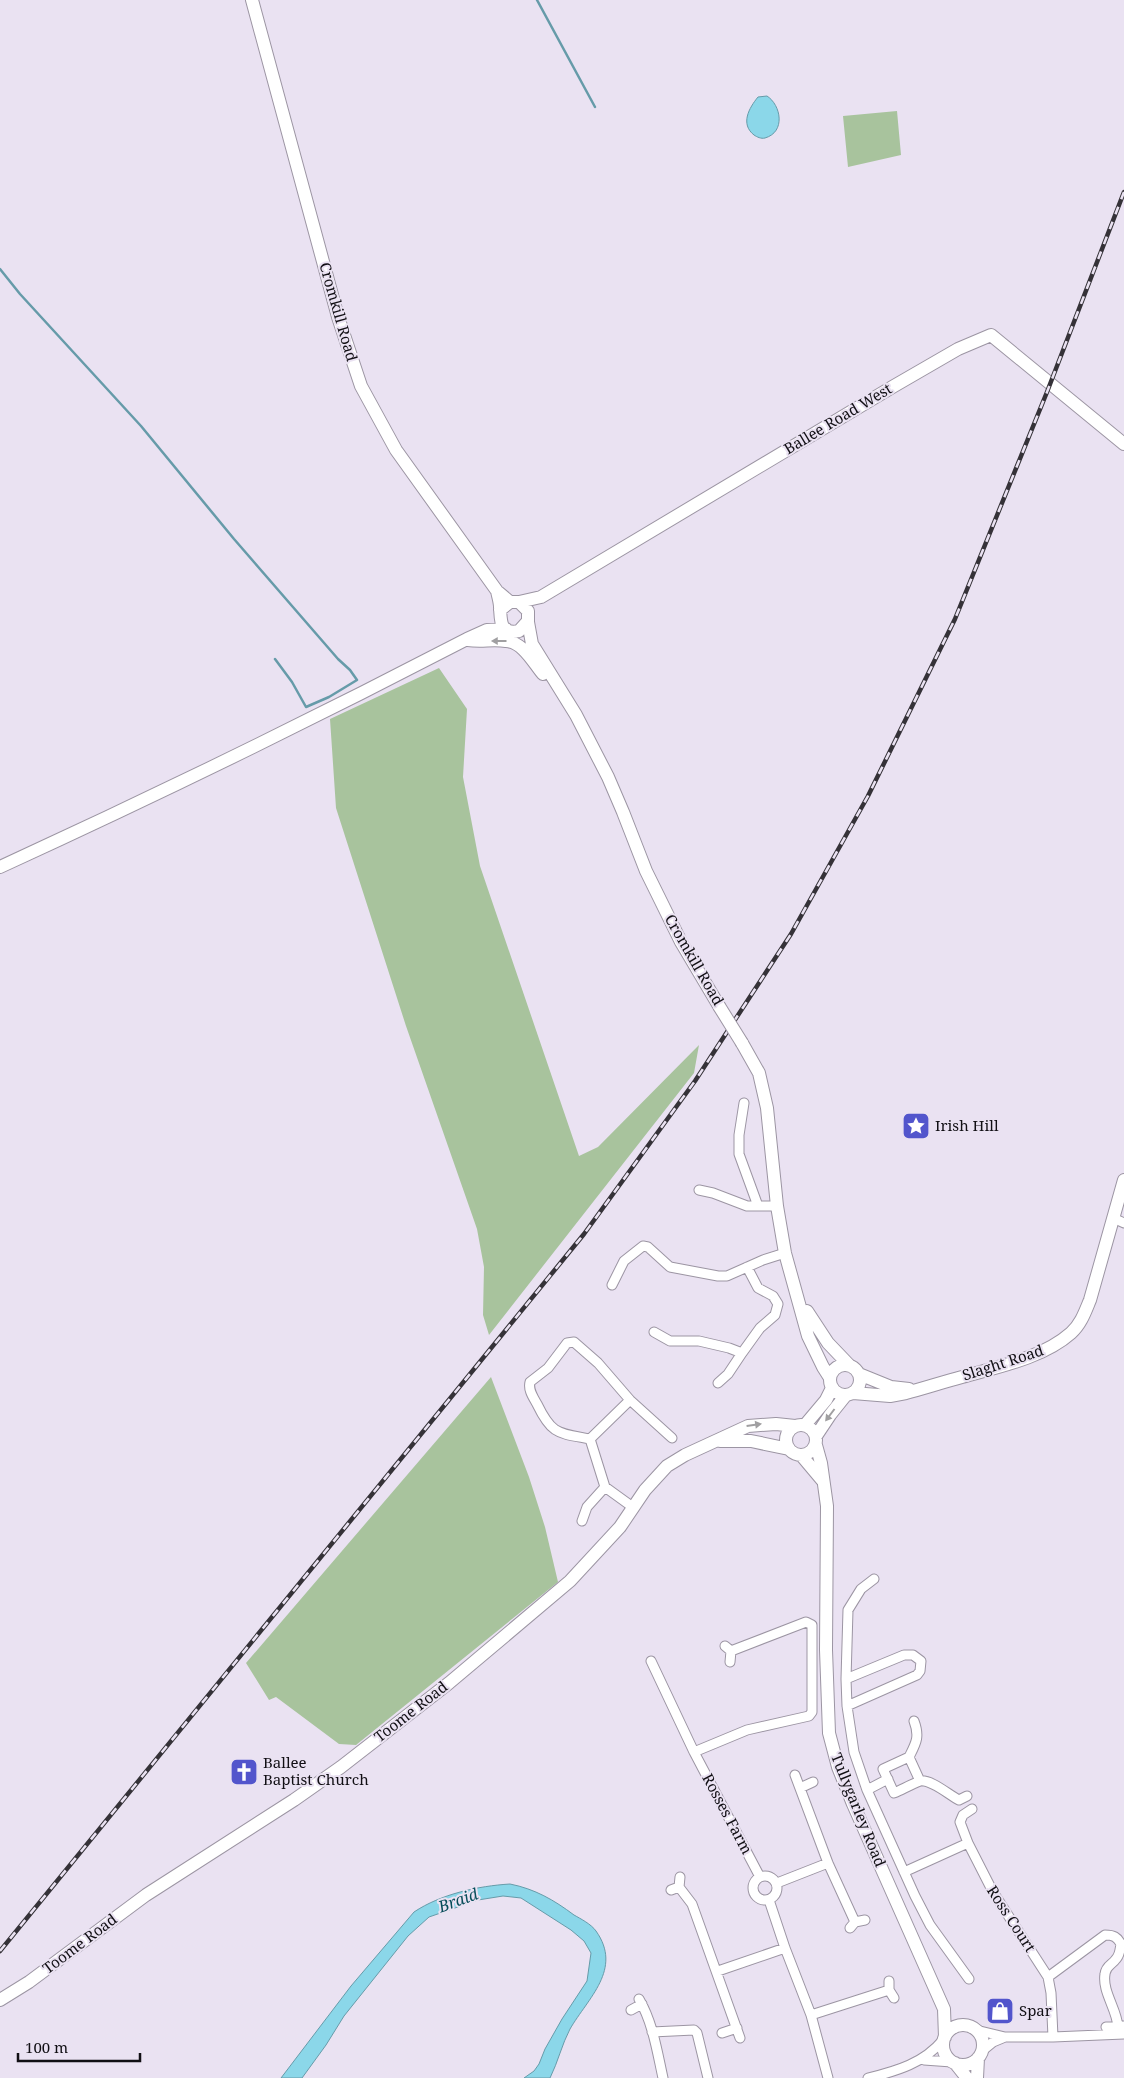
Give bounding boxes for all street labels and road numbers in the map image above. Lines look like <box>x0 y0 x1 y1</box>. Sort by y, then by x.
street label: Cromkill Road <box>315 260 363 364</box>
street label: Ballee Road West <box>780 378 895 458</box>
street label: Cromkill Road <box>661 910 729 1009</box>
street label: Slaght Road <box>960 1340 1046 1385</box>
street label: Toome Road <box>370 1676 451 1746</box>
street label: Tullygarley Road <box>827 1750 891 1870</box>
street label: Rosses Farm <box>698 1770 758 1857</box>
street label: Ross Court <box>983 1881 1041 1956</box>
street label: Toome Road <box>38 1909 121 1978</box>

